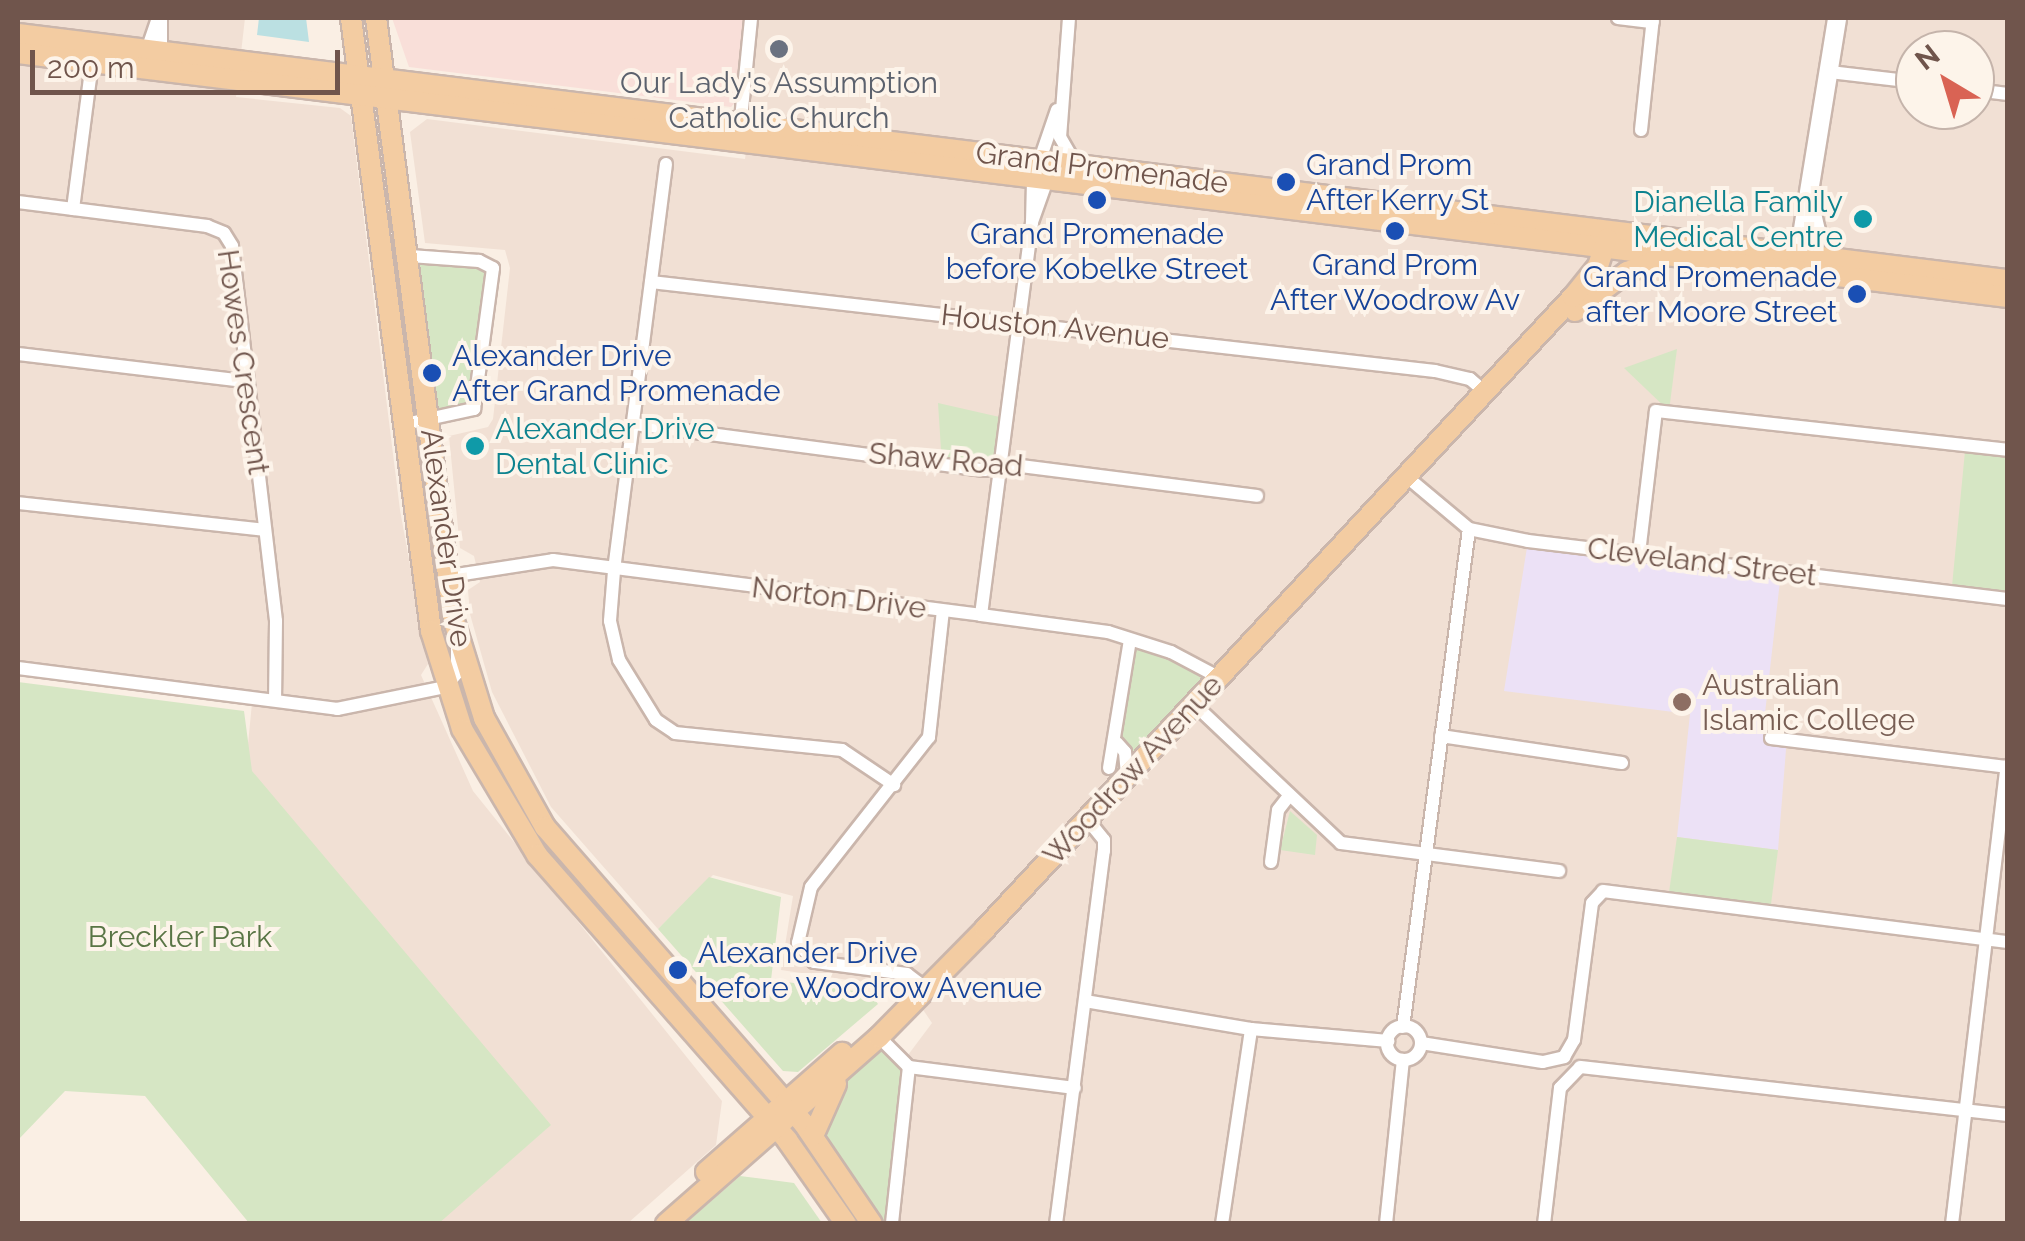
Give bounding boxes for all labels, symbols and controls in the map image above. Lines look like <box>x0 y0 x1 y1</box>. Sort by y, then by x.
scale bar <box>35 30 345 92</box>
north arrow <box>1895 30 1995 130</box>
marker: Our Lady's Assumption Catholic Church <box>768 38 790 60</box>
text: N <box>1909 38 1946 77</box>
text: 200 m <box>47 50 135 85</box>
place label: Our Lady's Assumption Catholic Church <box>619 65 939 136</box>
street label: Grand Promenade <box>974 135 1230 201</box>
place label: Grand Prom After Kerry St <box>1306 147 1490 218</box>
marker: Grand Prom After Kerry St <box>1275 171 1297 193</box>
place label: Dianella Family Medical Centre <box>1632 184 1843 254</box>
marker: Grand Promenade before Kobelke Street <box>1086 189 1108 211</box>
marker: Dianella Family Medical Centre <box>1852 208 1874 230</box>
place label: Grand Promenade before Kobelke Street <box>946 216 1248 286</box>
marker: Grand Prom After Woodrow Av <box>1384 220 1406 242</box>
street label: Howes Crescent <box>209 247 277 477</box>
place label: Grand Prom After Woodrow Av <box>1268 247 1522 318</box>
place label: Grand Promenade after Moore Street <box>1583 259 1837 330</box>
marker: Grand Promenade after Moore Street <box>1846 283 1868 305</box>
street label: Houston Avenue <box>939 297 1171 357</box>
place label: Alexander Drive After Grand Promenade <box>452 338 781 408</box>
marker: Alexander Drive After Grand Promenade <box>421 362 443 384</box>
place label: Alexander Drive Dental Clinic <box>495 411 715 482</box>
street label: Alexander Drive <box>413 426 479 650</box>
marker: Alexander Drive Dental Clinic <box>464 435 486 457</box>
street label: Shaw Road <box>867 435 1025 485</box>
street label: Cleveland Street <box>1585 530 1819 594</box>
street label: Norton Drive <box>750 569 928 627</box>
street label: Woodrow Avenue <box>1035 667 1231 873</box>
place label: Australian Islamic College <box>1702 667 1915 738</box>
marker: Australian Islamic College <box>1671 691 1693 713</box>
park label: Breckler Park <box>87 919 273 955</box>
place label: Alexander Drive before Woodrow Avenue <box>698 935 1045 1006</box>
marker: Alexander Drive before Woodrow Avenue <box>667 959 689 981</box>

